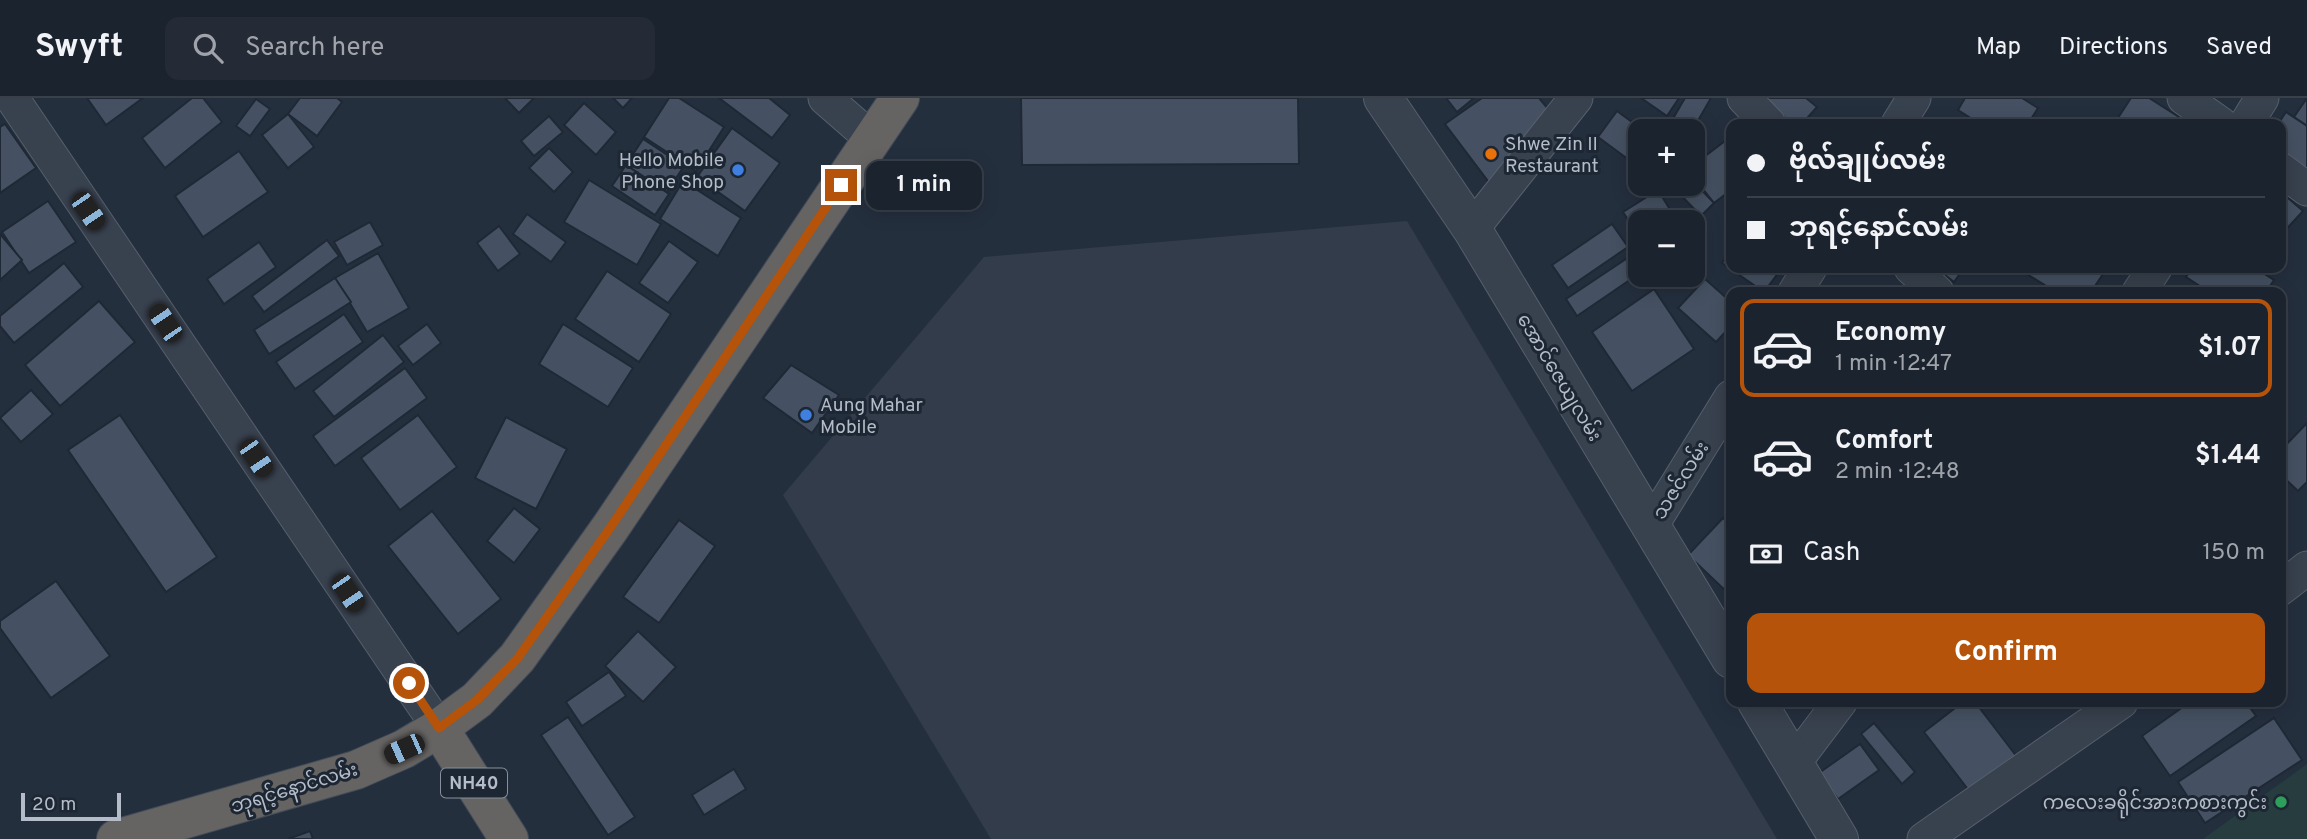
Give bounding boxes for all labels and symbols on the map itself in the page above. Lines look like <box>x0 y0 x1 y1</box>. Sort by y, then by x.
place label: Shwe Zin II Restaurant <box>1505 133 1599 179</box>
marker: Shwe Zin II Restaurant <box>1483 146 1499 162</box>
place label: Hello Mobile Phone Shop <box>619 149 724 195</box>
callout: 1 min <box>866 160 981 210</box>
marker: Hello Mobile Phone Shop <box>730 162 746 178</box>
route end <box>825 169 857 201</box>
car <box>68 188 109 234</box>
car <box>145 300 186 346</box>
street label: အောင်ဇေယျလမ်း <box>1509 308 1609 447</box>
place label: Aung Mahar Mobile <box>820 394 924 440</box>
marker: Aung Mahar Mobile <box>798 407 814 423</box>
car <box>236 435 277 481</box>
street label: သဇင်လမ်း <box>1645 435 1715 525</box>
car <box>328 570 369 616</box>
route start <box>393 667 425 699</box>
car <box>381 731 428 767</box>
street label: ဘုရင့်နောင်လမ်း <box>227 754 362 822</box>
road number: NH40 <box>441 768 507 798</box>
place label: ကလေးခရိုင်အားကစားကွင်း <box>2043 788 2267 819</box>
scale bar <box>21 790 121 822</box>
marker: ကလေးခရိုင်အားကစားကွင်း <box>2273 794 2289 810</box>

